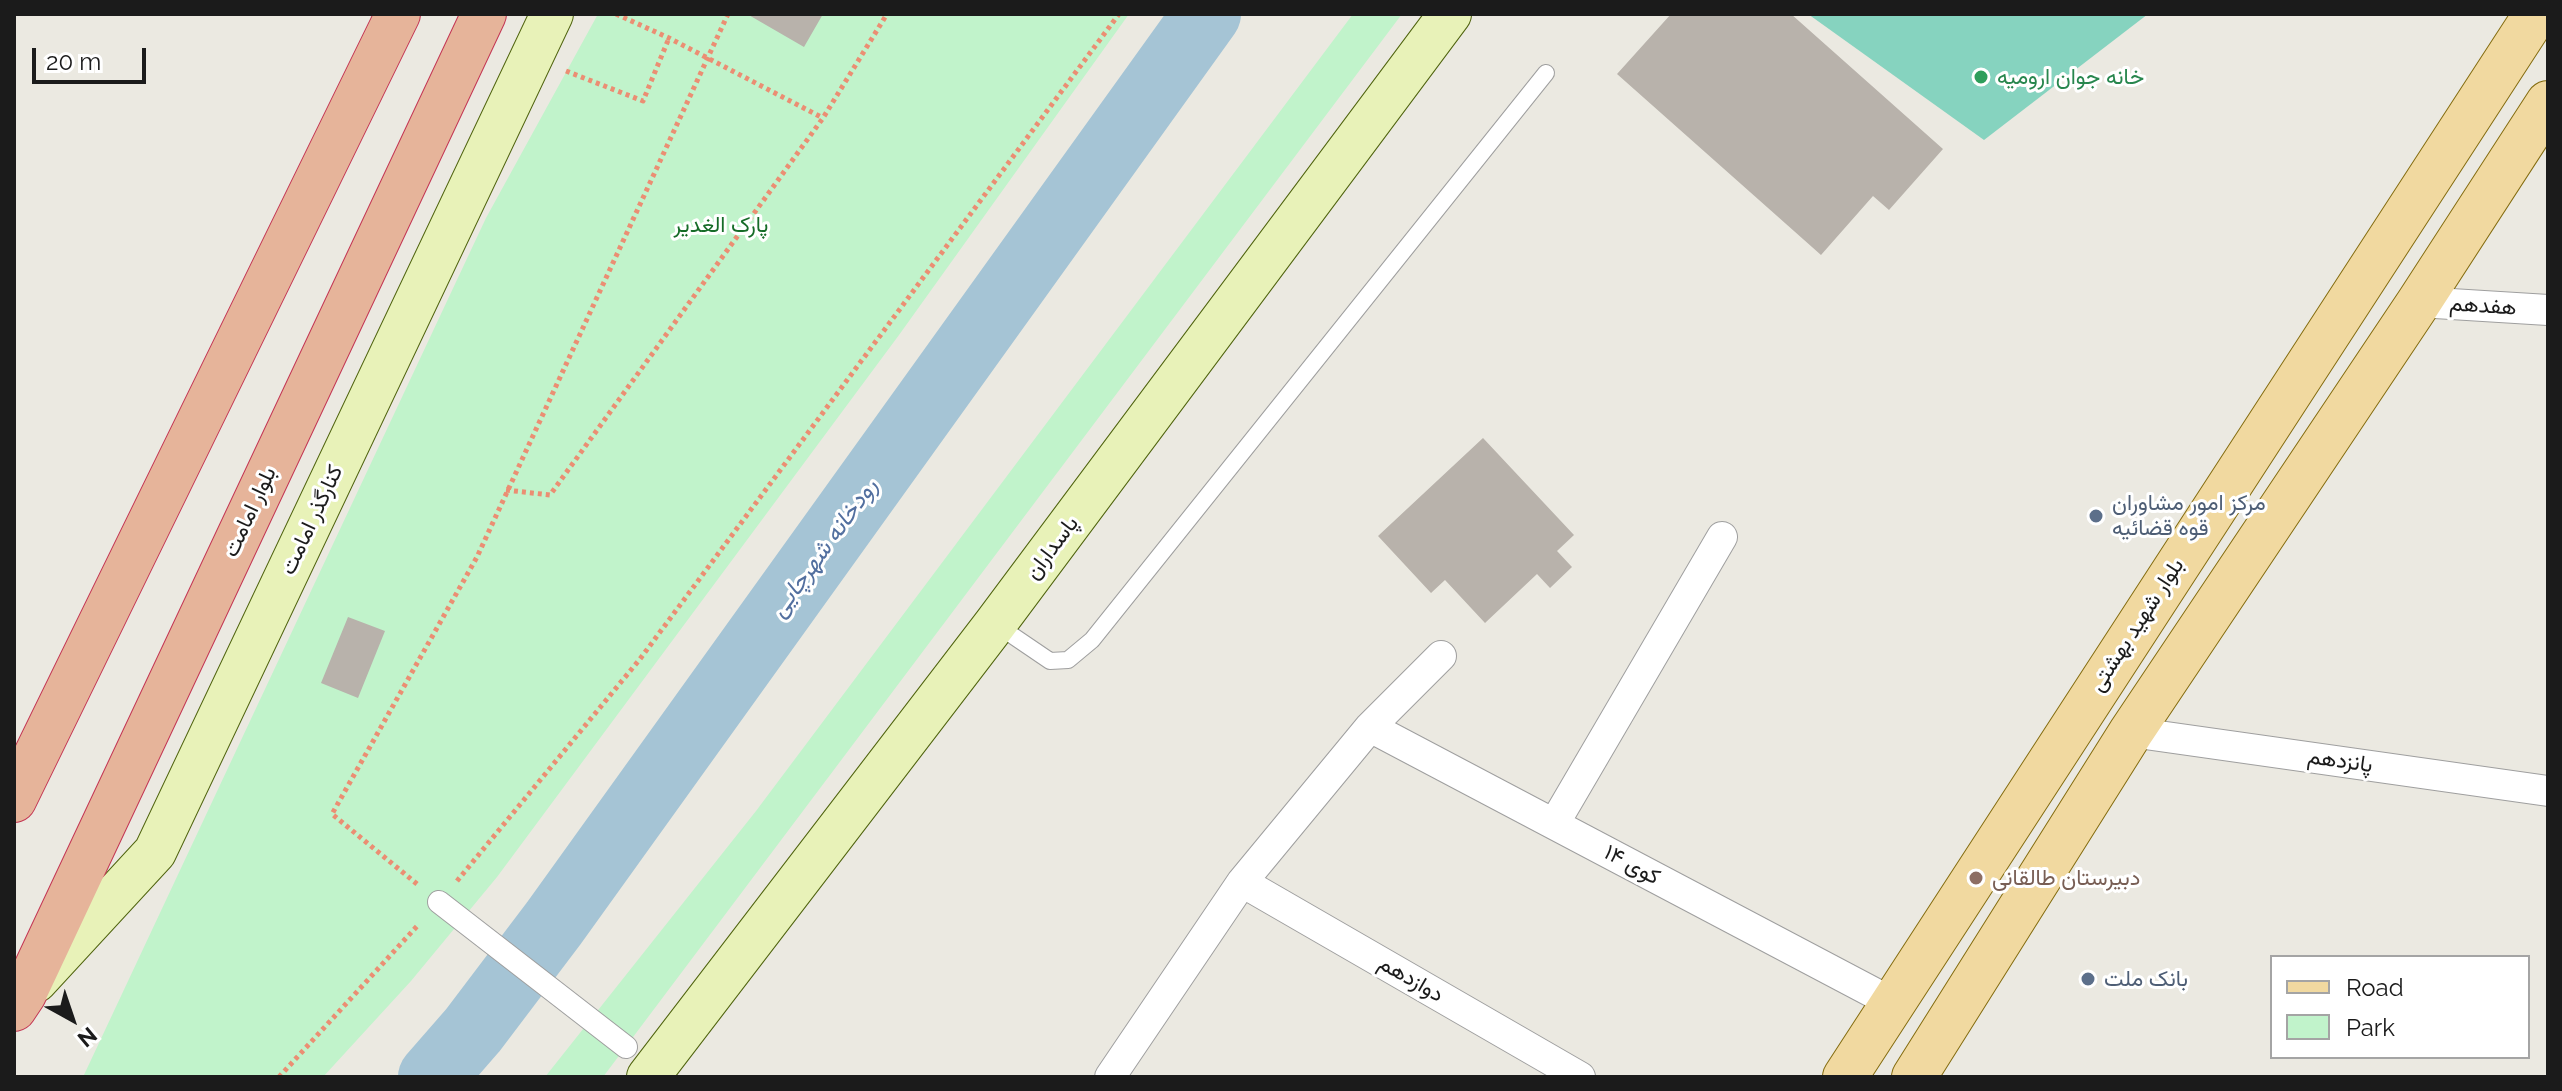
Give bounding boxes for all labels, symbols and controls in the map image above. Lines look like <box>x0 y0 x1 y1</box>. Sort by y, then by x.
scale bar <box>36 32 150 82</box>
text: 20 m <box>46 47 101 76</box>
place label: خانه جوان ارومیه <box>1997 64 2144 90</box>
marker: خانه جوان ارومیه <box>1972 68 1990 86</box>
park label: پارک الغدیر <box>674 212 768 238</box>
street label: هفدهم <box>2449 290 2517 322</box>
street label: کنارگذر امامت <box>275 461 349 579</box>
street label: بلوار امامت <box>218 463 282 561</box>
water label: رودخانه شهرچایی <box>764 473 884 623</box>
place label: مرکز امور مشاوران قوه قضائیه <box>2112 490 2266 542</box>
marker: مرکز امور مشاوران قوه قضائیه <box>2087 507 2105 525</box>
street label: پاسداران <box>1020 511 1084 585</box>
street label: بلوار شهید بهشتی <box>2084 554 2190 696</box>
street label: پانزدهم <box>2306 743 2374 779</box>
street label: کوی ۱۴ <box>1599 839 1665 891</box>
place label: دبیرستان طالقانی <box>1992 865 2140 891</box>
marker: دبیرستان طالقانی <box>1967 869 1985 887</box>
street label: دوازدهم <box>1374 950 1448 1008</box>
legend <box>2270 955 2530 1059</box>
place label: بانک ملت <box>2104 966 2188 992</box>
marker: بانک ملت <box>2079 970 2097 988</box>
text: Road <box>2346 973 2404 1002</box>
north arrow <box>32 979 112 1059</box>
text: Park <box>2346 1013 2395 1042</box>
text: N <box>73 1022 102 1053</box>

